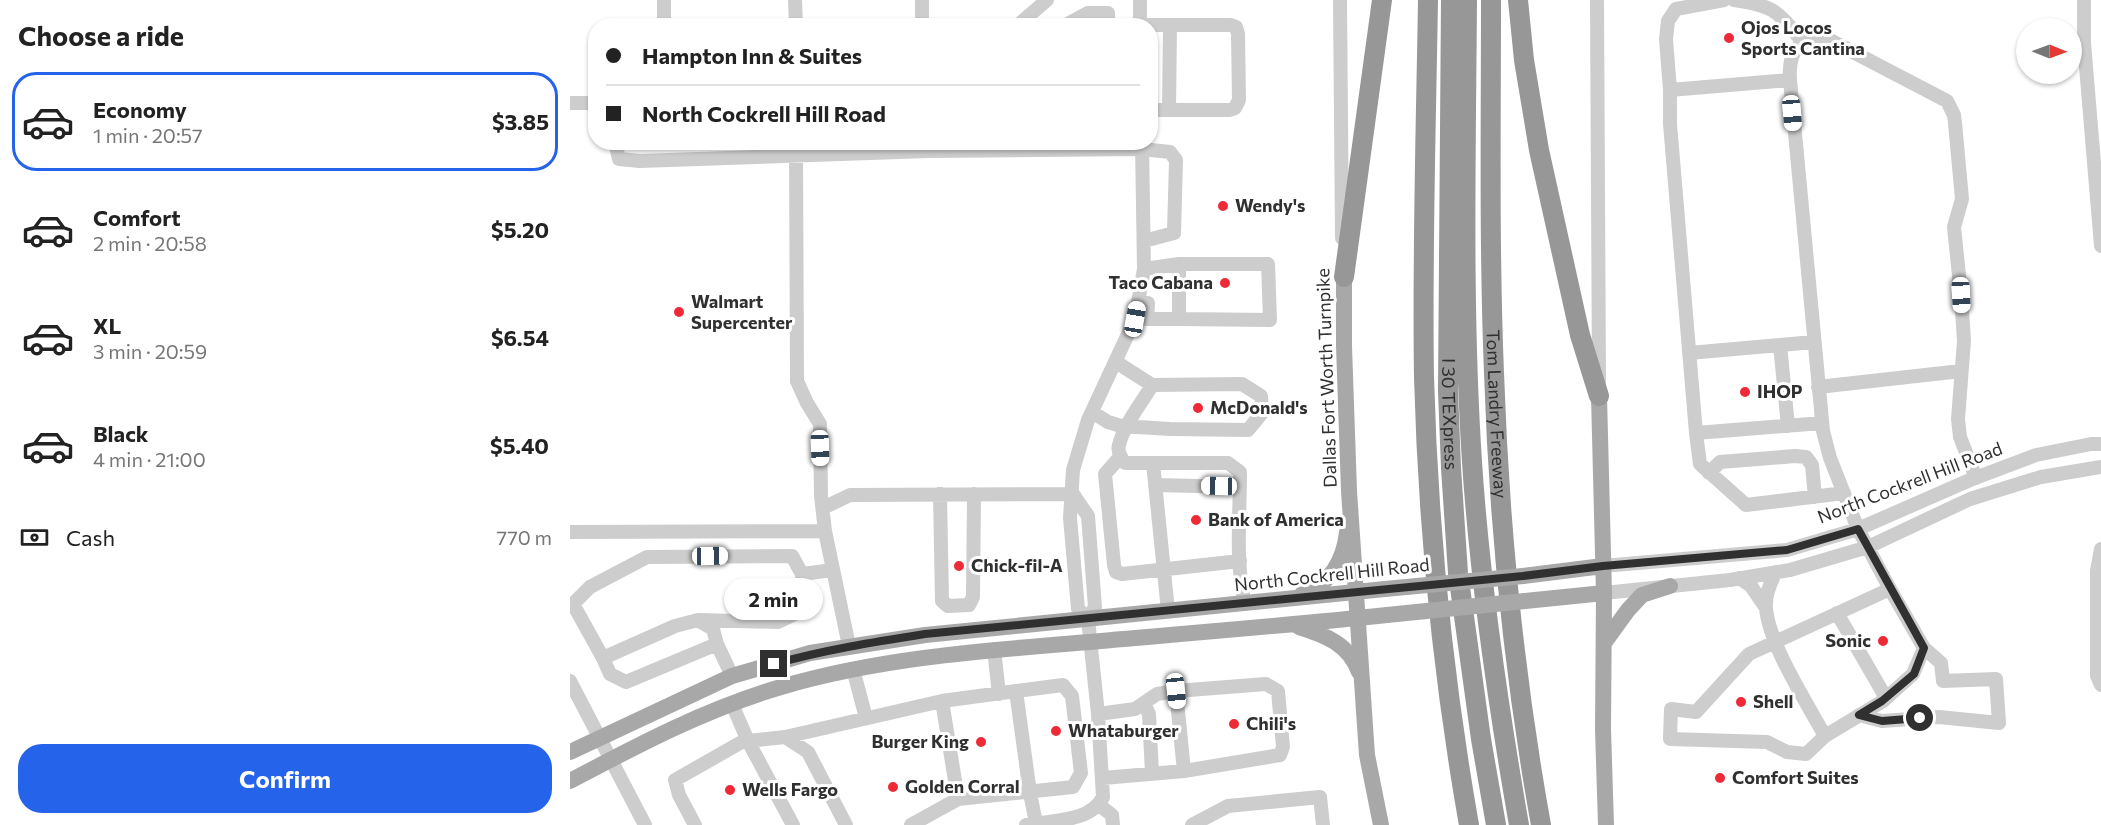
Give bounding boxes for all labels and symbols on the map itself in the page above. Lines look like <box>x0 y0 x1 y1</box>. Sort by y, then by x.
place label: Ojos Locos Sports Cantina <box>1741 16 1865 59</box>
north arrow <box>2016 18 2082 84</box>
marker: Ojos Locos Sports Cantina <box>1722 31 1736 45</box>
car <box>1781 94 1803 132</box>
place label: Wendy's <box>1235 194 1305 216</box>
marker: Wendy's <box>1216 199 1230 213</box>
street label: Dallas Fort Worth Turnpike <box>1311 268 1341 488</box>
place label: Taco Cabana <box>1108 271 1213 293</box>
marker: Taco Cabana <box>1218 276 1232 290</box>
car <box>1951 277 1971 313</box>
place label: Walmart Supercenter <box>691 290 793 333</box>
car <box>1123 300 1147 338</box>
marker: Walmart Supercenter <box>672 305 686 319</box>
street label: Tom Landry Freeway <box>1483 329 1512 499</box>
street label: I 30 TEXpress <box>1438 358 1463 470</box>
place label: IHOP <box>1757 380 1803 402</box>
marker: IHOP <box>1738 385 1752 399</box>
place label: McDonald's <box>1210 396 1308 418</box>
marker: McDonald's <box>1191 401 1205 415</box>
car <box>810 430 830 466</box>
street label: North Cockrell Hill Road <box>1814 437 2005 527</box>
car <box>1201 477 1237 495</box>
place label: Bank of America <box>1208 508 1344 530</box>
marker: Bank of America <box>1189 513 1203 527</box>
car <box>692 547 728 565</box>
street label: North Cockrell Hill Road <box>1233 553 1431 595</box>
place label: Chick-fil-A <box>971 554 1063 576</box>
marker: Chick-fil-A <box>952 559 966 573</box>
callout: 2 min <box>724 577 824 619</box>
place label: Sonic <box>1825 629 1871 651</box>
marker: Sonic <box>1876 634 1890 648</box>
route end <box>760 650 787 677</box>
car <box>1165 672 1187 710</box>
place label: Shell <box>1753 690 1794 712</box>
marker: Shell <box>1734 695 1748 709</box>
route start <box>1906 704 1933 731</box>
place label: Chili's <box>1246 712 1296 734</box>
marker: Chili's <box>1227 717 1241 731</box>
place label: Whataburger <box>1068 719 1179 741</box>
marker: Whataburger <box>1049 724 1063 738</box>
place label: Burger King <box>871 730 969 752</box>
marker: Burger King <box>974 735 988 749</box>
place label: Comfort Suites <box>1732 766 1859 788</box>
marker: Comfort Suites <box>1713 771 1727 785</box>
place label: Golden Corral <box>905 775 1020 797</box>
place label: Wells Fargo <box>742 778 838 800</box>
marker: Golden Corral <box>886 780 900 794</box>
marker: Wells Fargo <box>723 783 737 797</box>

